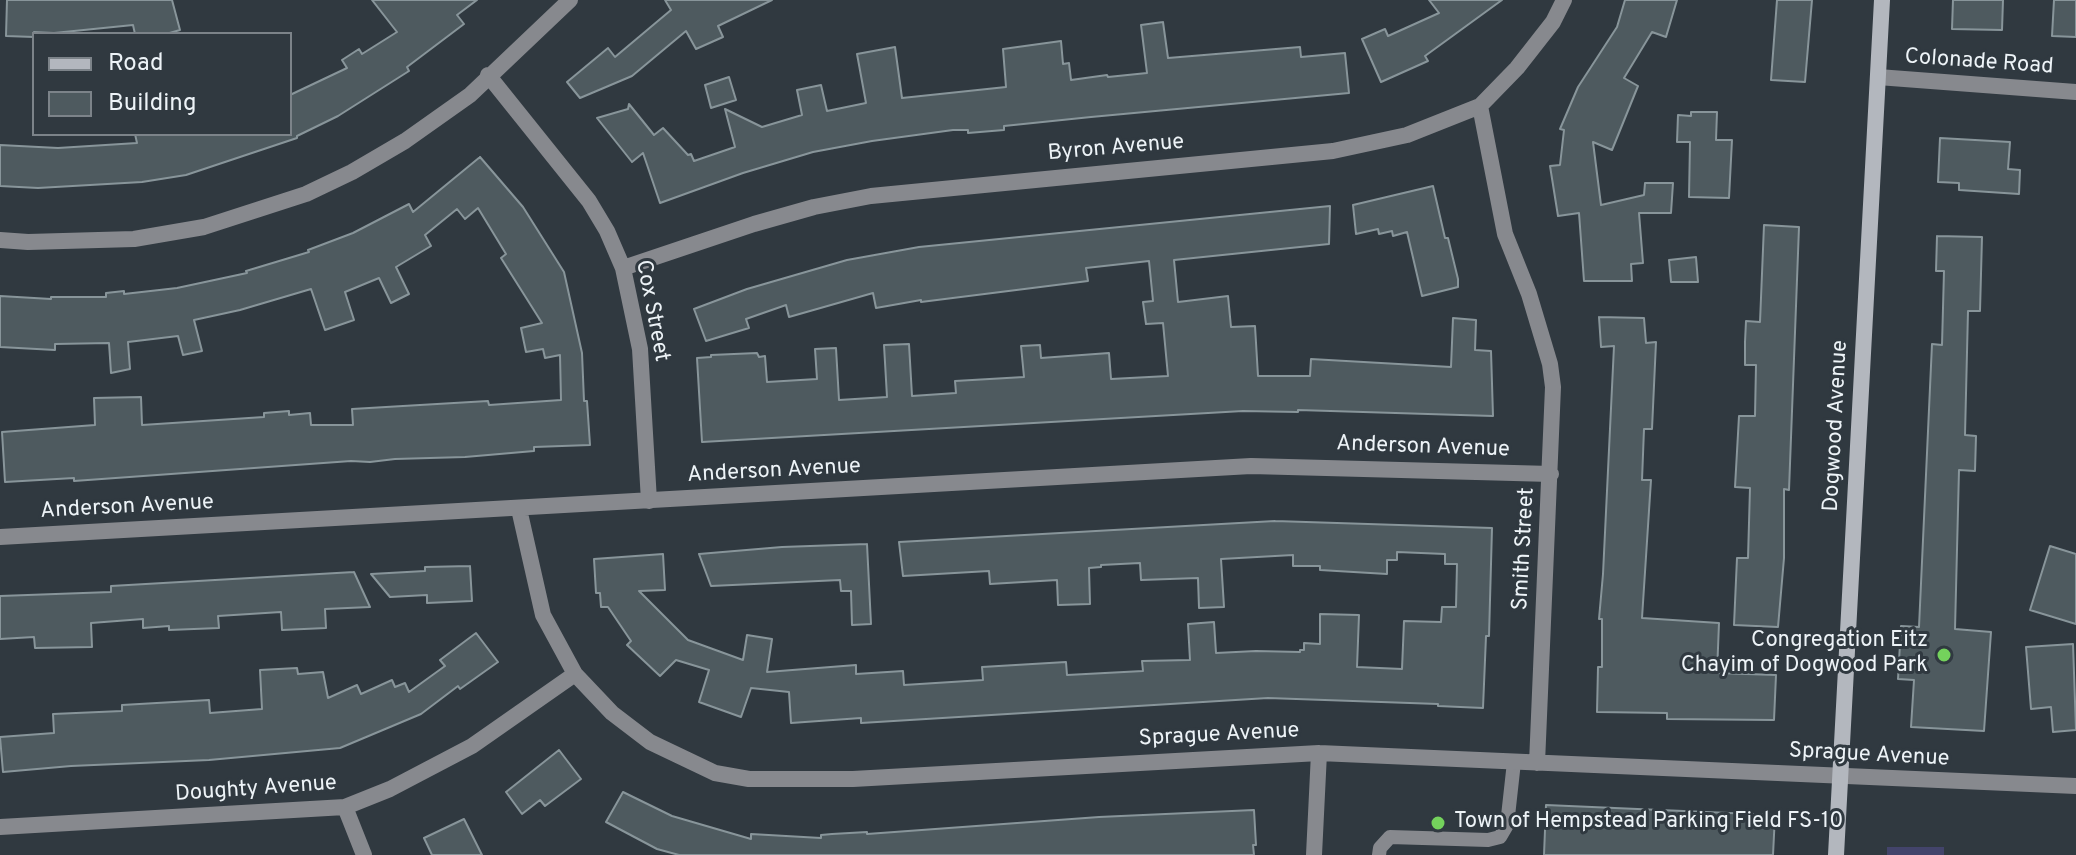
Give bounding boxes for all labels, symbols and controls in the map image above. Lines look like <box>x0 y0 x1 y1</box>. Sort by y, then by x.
legend <box>32 32 292 136</box>
street label: Colonade Road <box>1904 45 2054 81</box>
text: Road <box>108 49 164 79</box>
text: Building <box>108 89 197 119</box>
street label: Byron Avenue <box>1047 130 1185 168</box>
street label: Cox Street <box>628 258 674 364</box>
street label: Dogwood Avenue <box>1819 340 1855 512</box>
street label: Anderson Avenue <box>1336 432 1510 464</box>
street label: Anderson Avenue <box>687 454 861 490</box>
street label: Smith Street <box>1509 487 1541 611</box>
street label: Anderson Avenue <box>40 490 214 526</box>
place label: Congregation Eitz Chayim of Dogwood Park <box>1681 629 1928 680</box>
marker: Congregation Eitz Chayim of Dogwood Park <box>1935 646 1953 664</box>
street label: Sprague Avenue <box>1138 719 1300 753</box>
street label: Sprague Avenue <box>1788 739 1950 773</box>
street label: Doughty Avenue <box>174 771 338 809</box>
place label: Town of Hempstead Parking Field FS-10 <box>1454 810 1843 836</box>
marker: Town of Hempstead Parking Field FS-10 <box>1429 814 1447 832</box>

